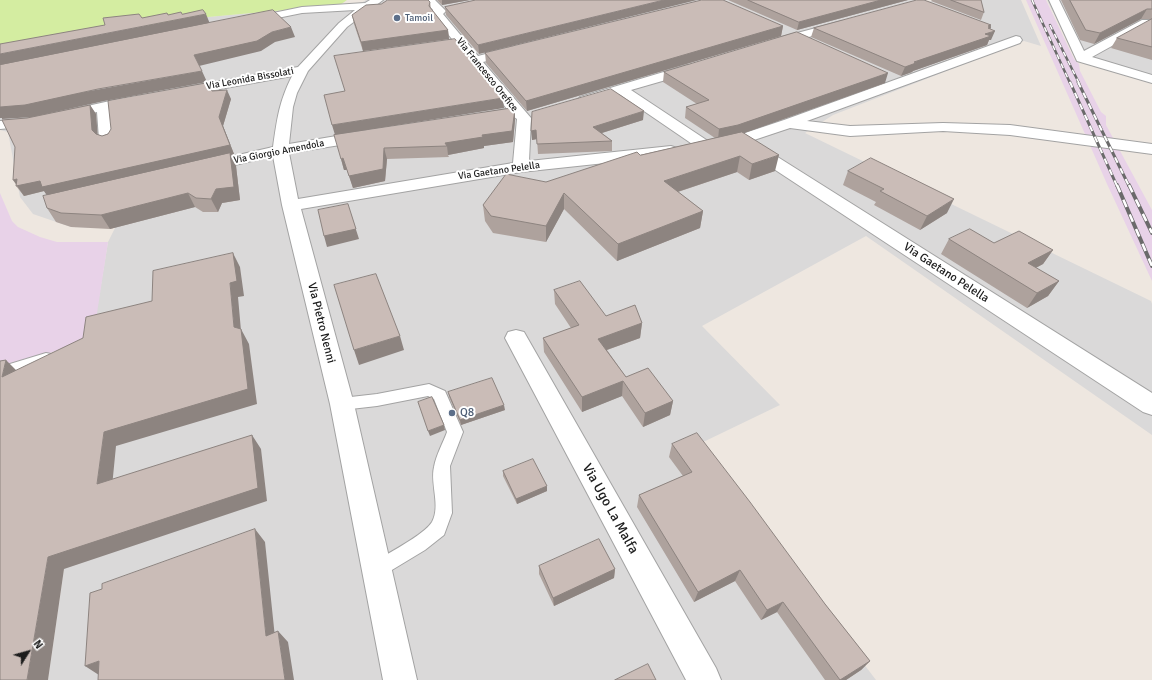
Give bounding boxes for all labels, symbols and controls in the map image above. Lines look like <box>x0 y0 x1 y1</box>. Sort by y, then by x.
place label: Tamoil <box>405 12 433 24</box>
marker: Tamoil <box>392 13 402 23</box>
street label: Via Francesco Orefice <box>454 36 520 114</box>
street label: Via Leonida Bissolati <box>205 65 295 93</box>
street label: Via Giorgio Amendola <box>233 137 325 167</box>
street label: Via Gaetano Pelella <box>457 159 541 183</box>
street label: Via Gaetano Pelella <box>900 240 992 306</box>
street label: Via Pietro Nenni <box>304 281 338 365</box>
place label: Q8 <box>460 406 474 420</box>
marker: Q8 <box>447 408 457 418</box>
street label: Via Ugo La Malfa <box>578 461 642 557</box>
north arrow <box>8 632 48 672</box>
text: N <box>30 638 45 651</box>

